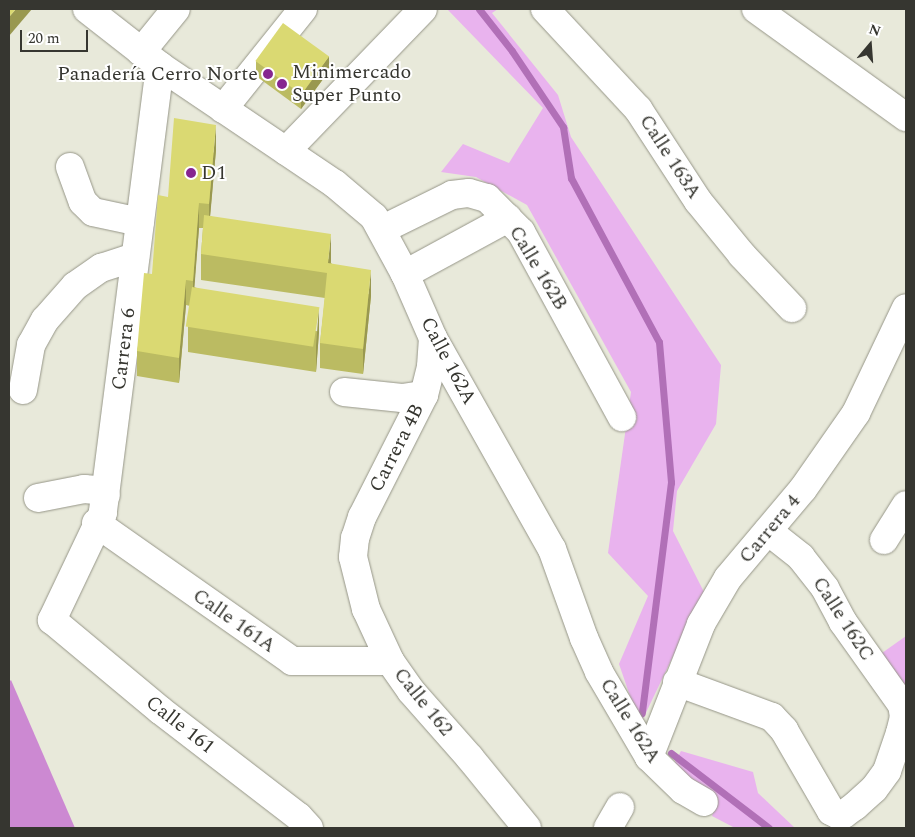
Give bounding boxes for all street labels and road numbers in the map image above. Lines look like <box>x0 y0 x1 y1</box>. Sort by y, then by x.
street label: Calle 163A <box>634 110 706 204</box>
street label: Calle 162B <box>504 222 572 314</box>
street label: Carrera 6 <box>107 306 141 392</box>
street label: Calle 162A <box>415 313 481 409</box>
street label: Carrera 4B <box>365 400 429 496</box>
street label: Carrera 4 <box>734 490 806 568</box>
street label: Calle 162C <box>807 573 879 665</box>
street label: Calle 161A <box>188 584 280 658</box>
street label: Calle 162 <box>388 663 458 741</box>
street label: Calle 162A <box>594 674 666 768</box>
street label: Calle 161 <box>141 691 219 759</box>

